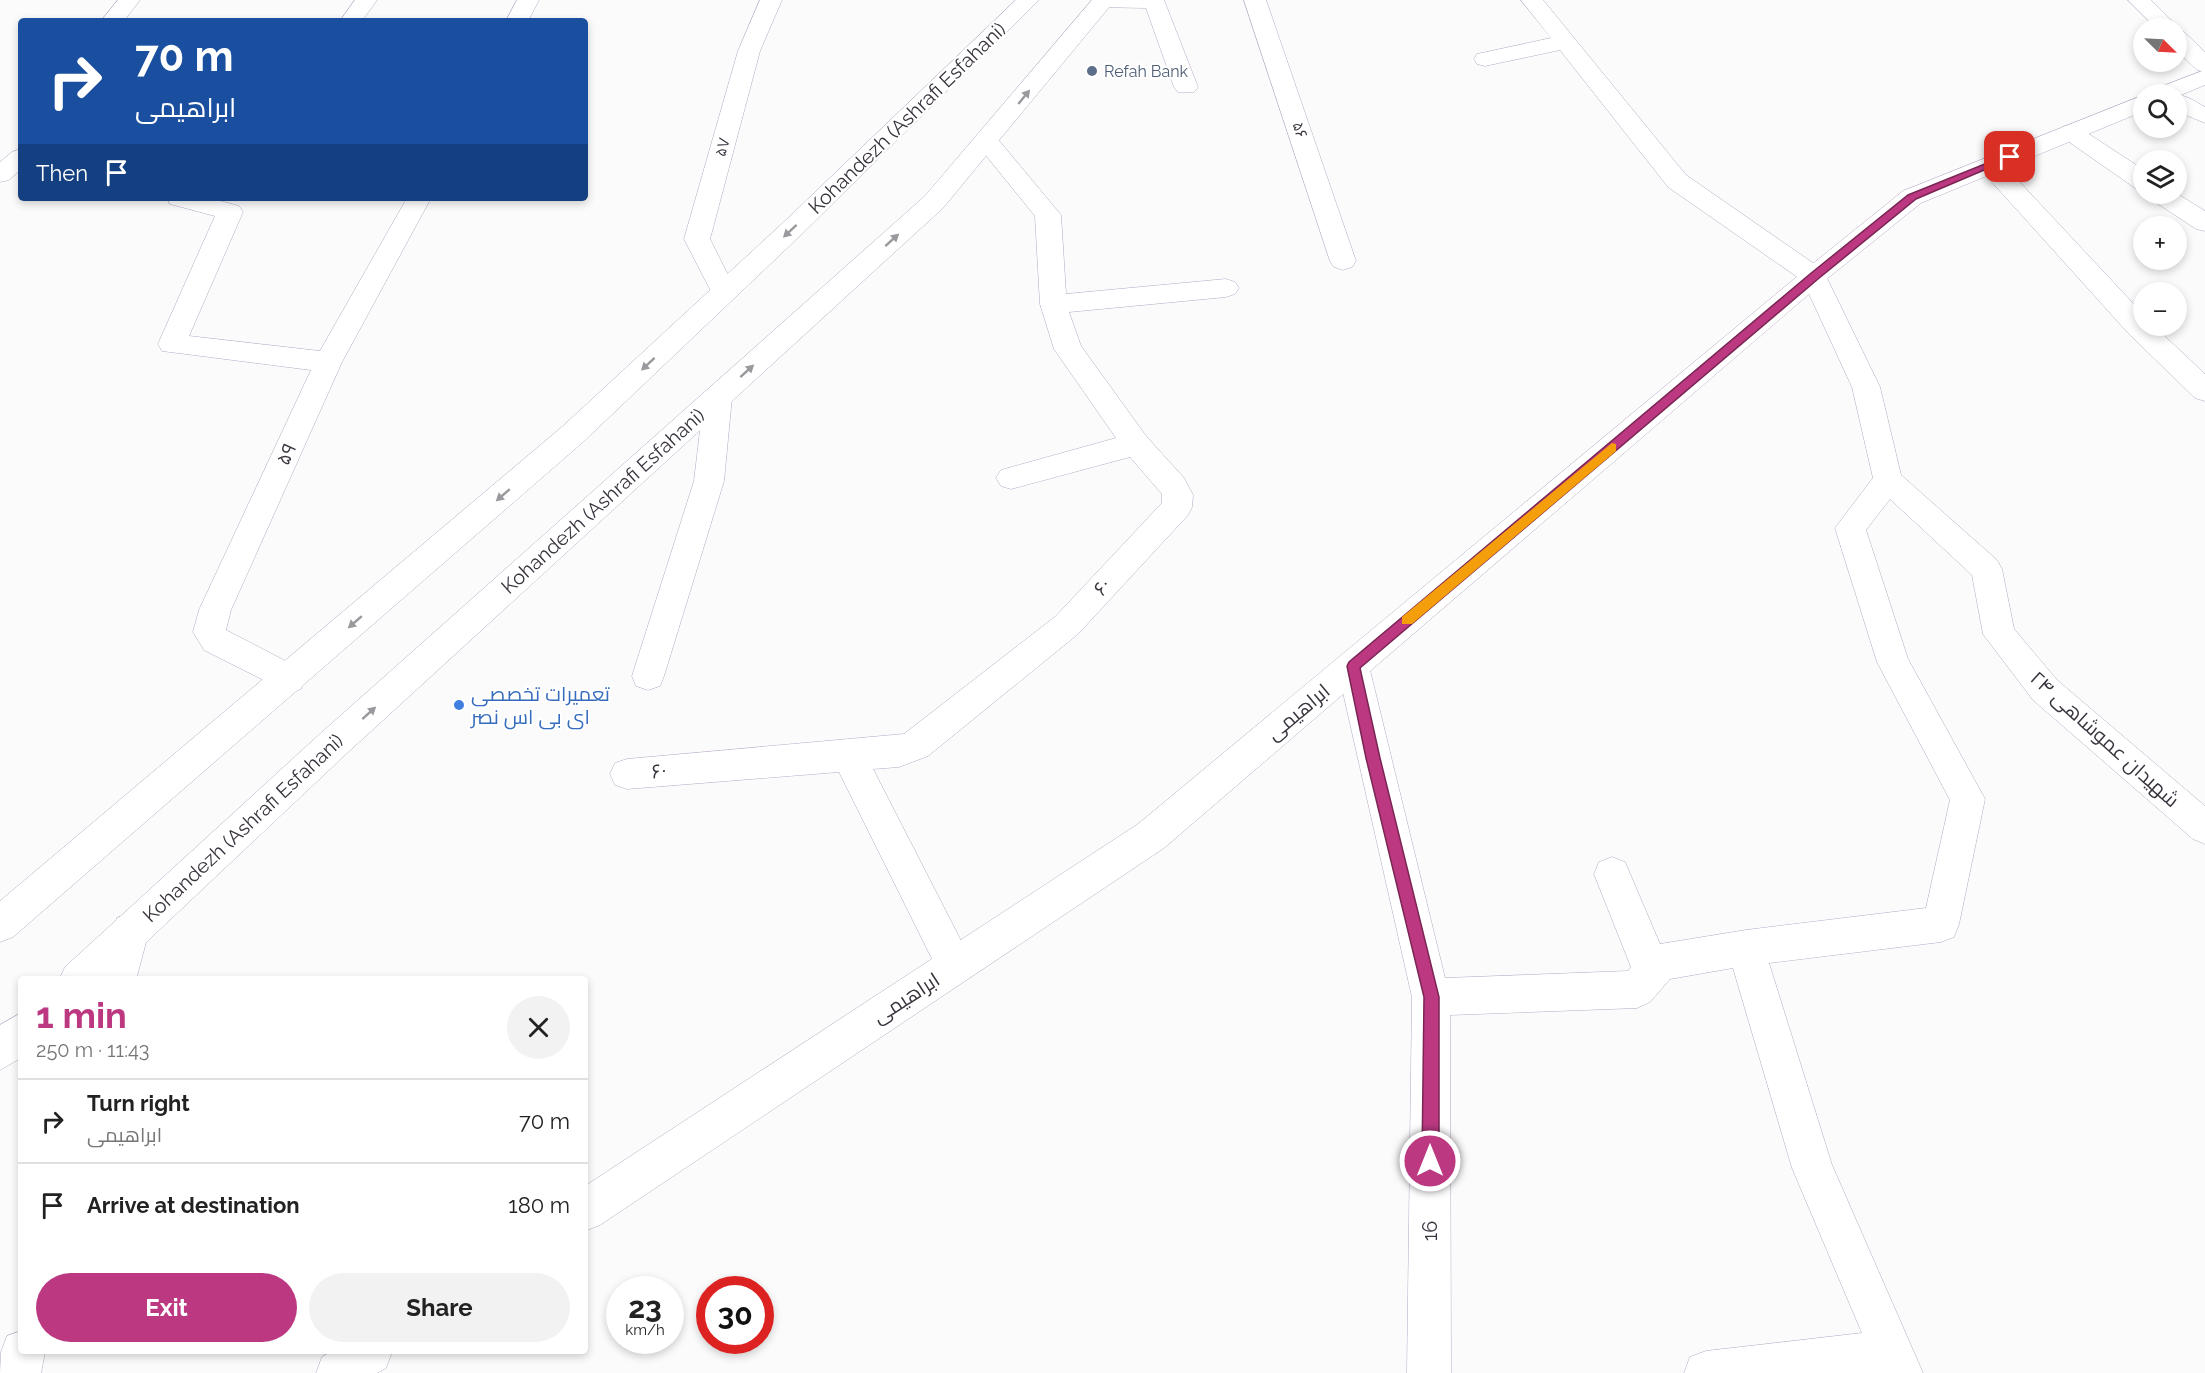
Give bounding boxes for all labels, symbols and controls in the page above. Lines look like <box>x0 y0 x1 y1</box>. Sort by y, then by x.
street label: Kohandezh (Ashrafi Esfahani) <box>803 17 1011 219</box>
north arrow <box>2133 18 2187 72</box>
map controls <box>2133 18 2187 336</box>
text: 70 m <box>135 32 234 81</box>
icon: right <box>36 42 114 120</box>
place label: Refah Bank <box>1104 62 1189 81</box>
marker: Refah Bank <box>1085 64 1099 78</box>
button: search <box>2133 84 2187 138</box>
one-way arrow <box>1017 90 1030 105</box>
text: ابراهیمی <box>135 92 236 123</box>
street label: ۵۶ <box>1288 119 1312 141</box>
pin <box>1984 131 2035 182</box>
street label: ۵۷ <box>710 135 734 159</box>
icon: arrive <box>1993 140 2026 173</box>
button: layers <box>2133 150 2187 204</box>
icon: arrive <box>100 156 133 189</box>
text: Then <box>36 160 88 186</box>
button: + <box>2133 216 2187 270</box>
one-way arrow <box>783 224 798 238</box>
one-way arrow <box>884 234 899 247</box>
button: − <box>2133 282 2187 336</box>
one-way arrow <box>640 357 655 371</box>
one-way arrow <box>739 365 754 378</box>
street label: Kohandezh (Ashrafi Esfahani) <box>496 403 710 599</box>
street label: ۵۹ <box>271 439 301 469</box>
one-way arrow <box>495 488 511 501</box>
street label: ۶۰ <box>1088 573 1116 601</box>
one-way arrow <box>348 615 363 628</box>
street label: ۲۴ شهیدان عموشاهی <box>2025 666 2184 813</box>
street label: ابراهیمی <box>1262 679 1335 746</box>
place label: تعمیرات تخصصی ای بی اس نصر <box>470 682 611 730</box>
marker: تعمیرات تخصصی ای بی اس نصر <box>452 698 466 712</box>
one-way arrow <box>361 706 376 720</box>
street label: Kohandezh (Ashrafi Esfahani) <box>138 729 348 927</box>
street label: ۶۰ <box>651 758 667 784</box>
street label: ابراهیمی <box>868 967 945 1029</box>
text: 1 min <box>36 994 127 1036</box>
button: close <box>507 996 570 1059</box>
text: 250 m · 11:43 <box>36 1038 150 1062</box>
text: Turn right <box>87 1090 190 1116</box>
icon: right <box>36 1105 69 1138</box>
text: 70 m <box>519 1108 570 1134</box>
text: ابراهیمی <box>87 1123 162 1147</box>
position arrow <box>1398 1129 1462 1193</box>
icon: arrive <box>36 1189 69 1222</box>
text: Arrive at destination <box>87 1192 300 1218</box>
text: 180 m <box>508 1192 570 1218</box>
street label: 16 <box>1418 1221 1442 1241</box>
button: Exit <box>36 1273 297 1342</box>
button: Share <box>309 1273 570 1342</box>
speed limit sign: 30 <box>696 1276 774 1354</box>
text: 23 <box>628 1290 662 1325</box>
text: km/h <box>625 1321 665 1339</box>

